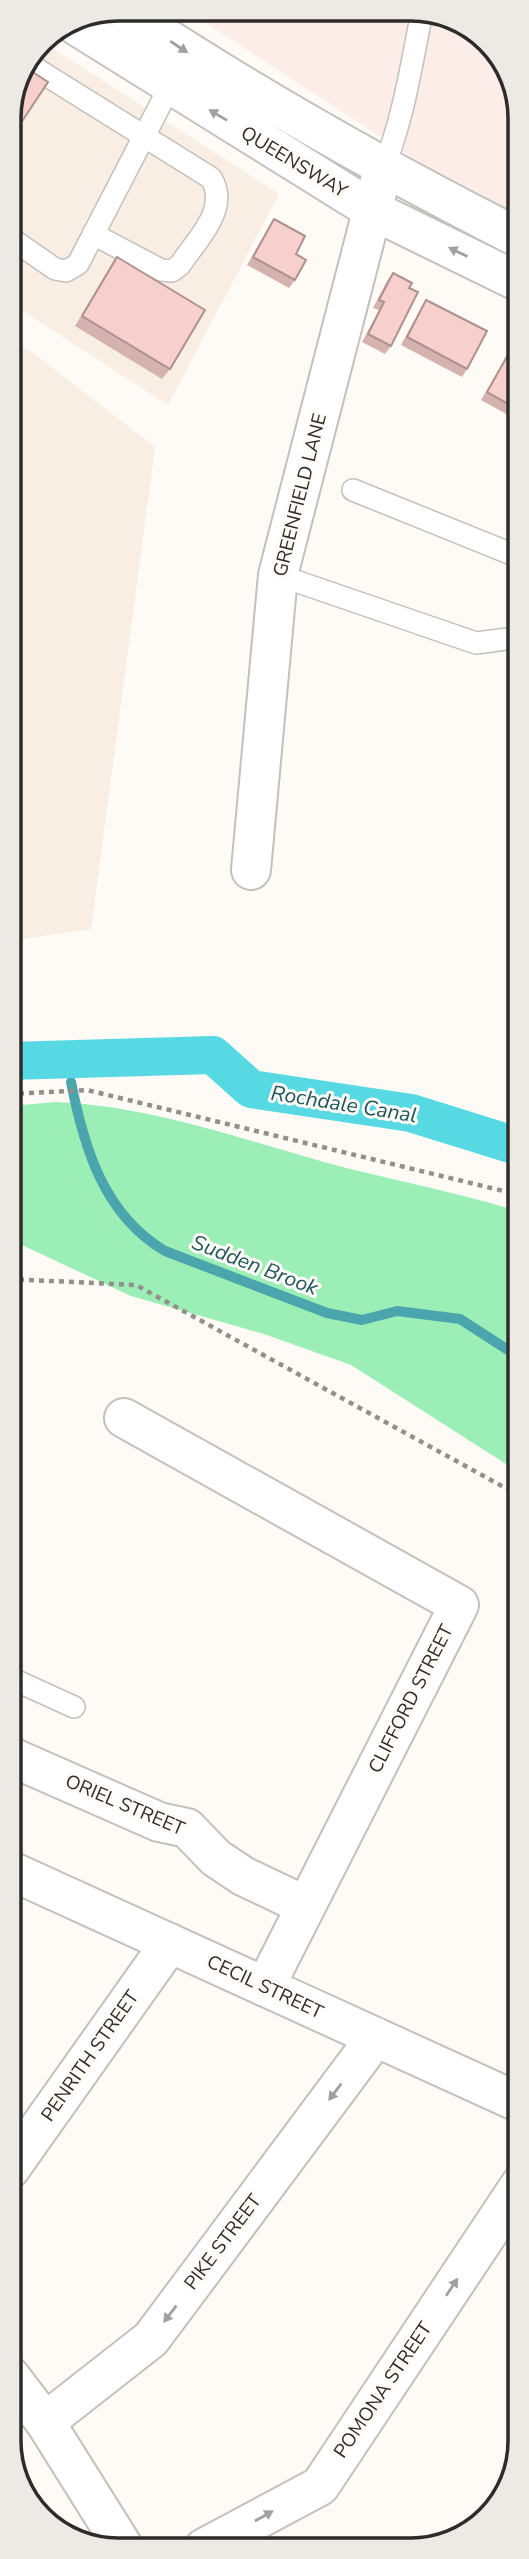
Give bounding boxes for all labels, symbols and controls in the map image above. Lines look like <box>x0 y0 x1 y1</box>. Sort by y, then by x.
one-way arrow <box>169 40 188 53</box>
one-way arrow <box>209 109 228 122</box>
street label: QUEENSWAY <box>236 120 353 204</box>
one-way arrow <box>448 246 468 257</box>
street label: GREENFIELD LANE <box>267 411 333 579</box>
water label: Rochdale Canal <box>269 1079 419 1129</box>
water label: Sudden Brook <box>188 1228 323 1302</box>
street label: CLIFFORD STREET <box>362 1620 460 1778</box>
street label: ORIEL STREET <box>61 1768 189 1842</box>
street label: CECIL STREET <box>203 1949 328 2026</box>
street label: PENRITH STREET <box>35 1985 145 2127</box>
one-way arrow <box>328 2083 342 2101</box>
street label: PIKE STREET <box>178 2188 268 2295</box>
one-way arrow <box>445 2278 458 2297</box>
one-way arrow <box>163 2305 177 2323</box>
street label: POMONA STREET <box>328 2316 439 2463</box>
one-way arrow <box>255 2510 274 2522</box>

